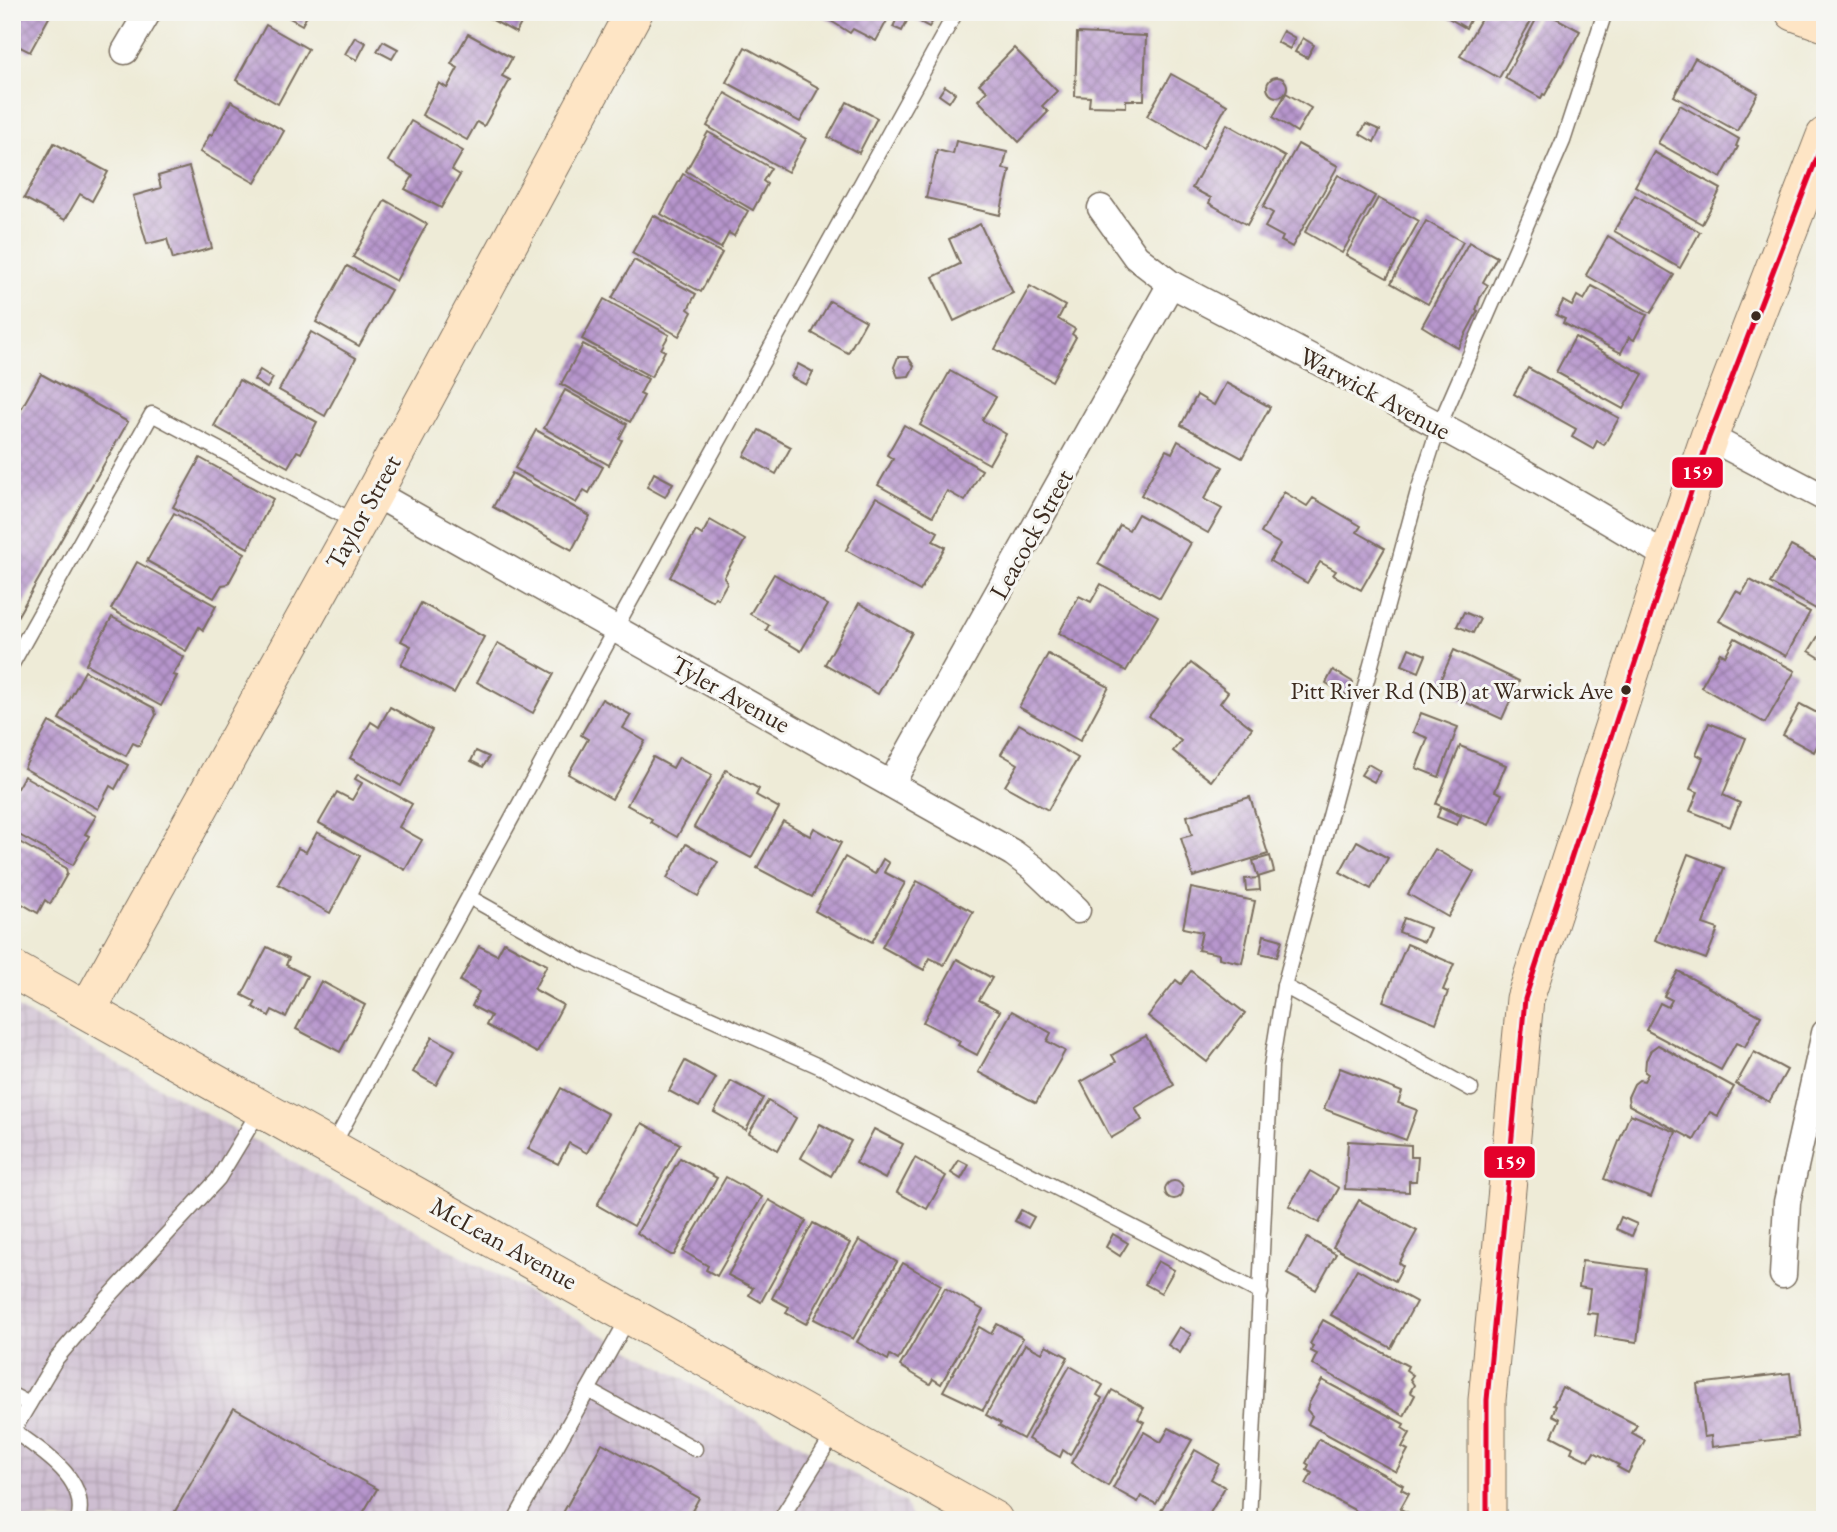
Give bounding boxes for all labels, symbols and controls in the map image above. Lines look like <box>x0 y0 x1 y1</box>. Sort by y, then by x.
unlabelled marker <box>1749 309 1763 323</box>
street label: Warwick Avenue <box>1293 339 1457 447</box>
street label: Taylor Street <box>318 449 408 575</box>
line badge: 159 <box>1671 456 1724 489</box>
text: 159 <box>1682 460 1712 485</box>
street label: Leacock Street <box>981 463 1081 605</box>
street label: Tyler Avenue <box>665 647 797 741</box>
place label: Pitt River Rd (NB) at Warwick Ave <box>1290 675 1613 706</box>
marker: Pitt River Rd (NB) at Warwick Ave <box>1619 683 1633 697</box>
line badge: 159 <box>1483 1145 1536 1179</box>
text: 159 <box>1495 1150 1525 1175</box>
street label: McLean Avenue <box>425 1189 583 1297</box>

